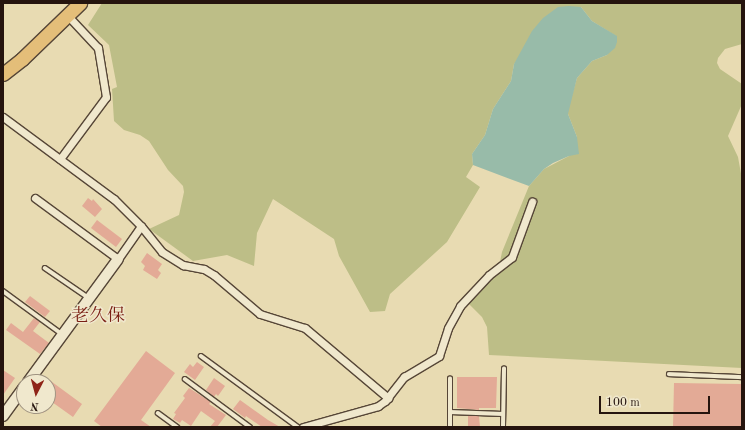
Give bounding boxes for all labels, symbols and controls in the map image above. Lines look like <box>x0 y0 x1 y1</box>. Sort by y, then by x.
district label: 老久保 <box>71 305 125 327</box>
north arrow <box>16 374 56 414</box>
scale bar <box>601 388 712 414</box>
text: 100 m <box>606 397 640 409</box>
text: N <box>30 400 40 411</box>

